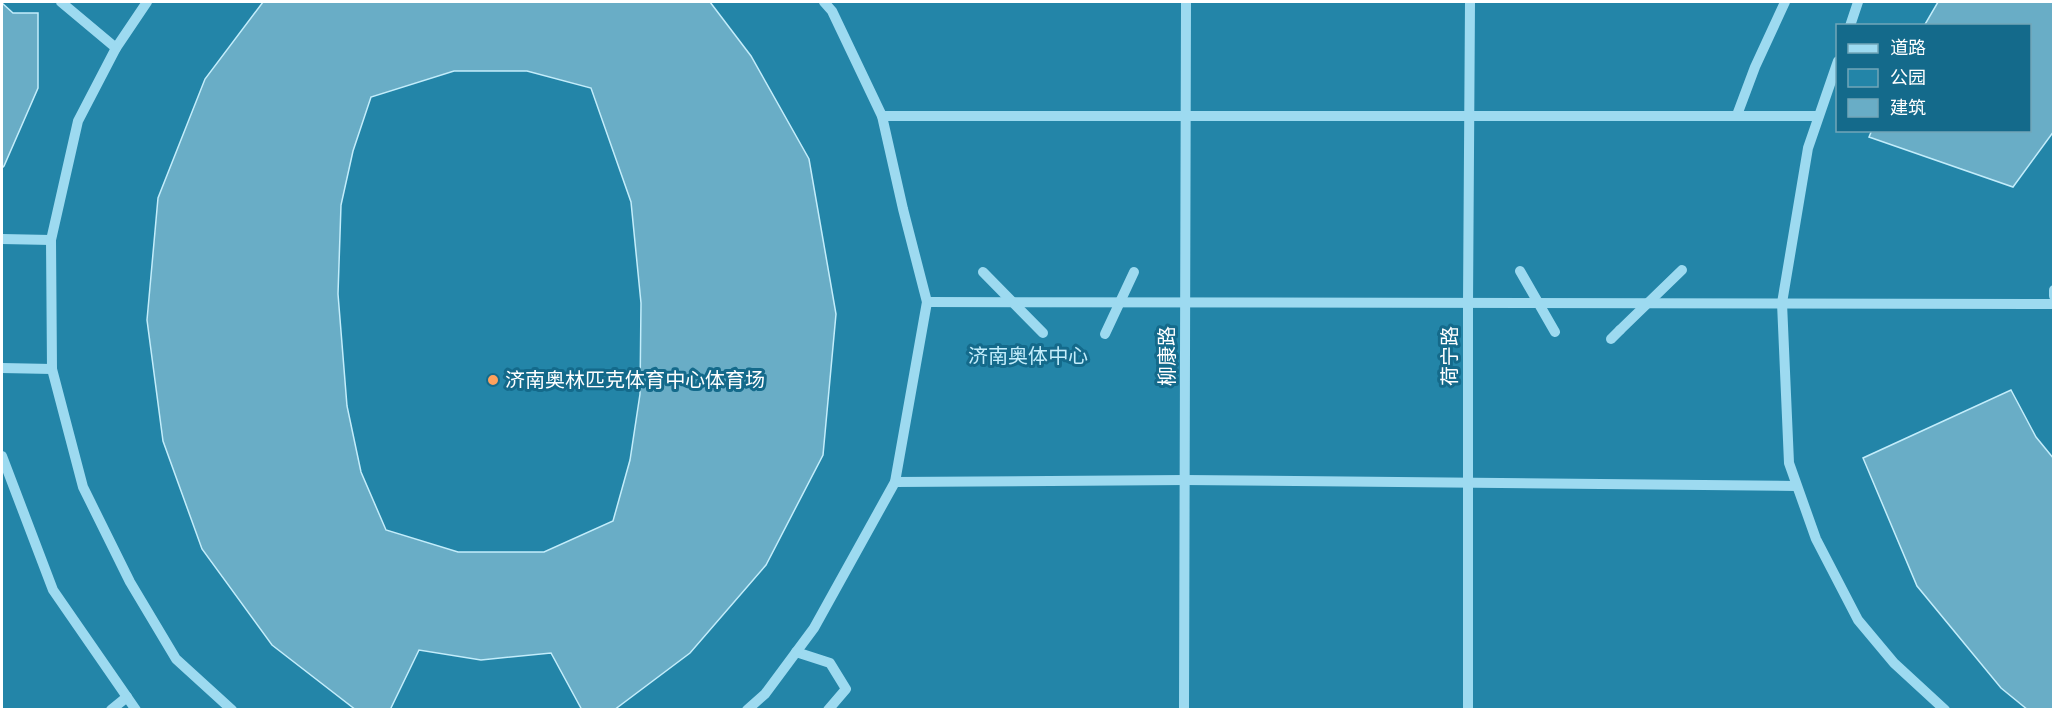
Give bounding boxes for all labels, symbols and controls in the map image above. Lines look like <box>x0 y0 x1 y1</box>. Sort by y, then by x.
legend <box>1836 24 2031 132</box>
text: 道路 <box>1890 37 1926 58</box>
text: 公园 <box>1890 67 1926 88</box>
text: 建筑 <box>1890 97 1926 118</box>
street label: 柳康路 <box>1155 326 1179 386</box>
street label: 荷宁路 <box>1438 326 1462 386</box>
park label: 济南奥体中心 <box>968 344 1088 368</box>
place label: 济南奥林匹克体育中心体育场 <box>505 368 765 392</box>
marker: 济南奥林匹克体育中心体育场 <box>486 373 500 387</box>

